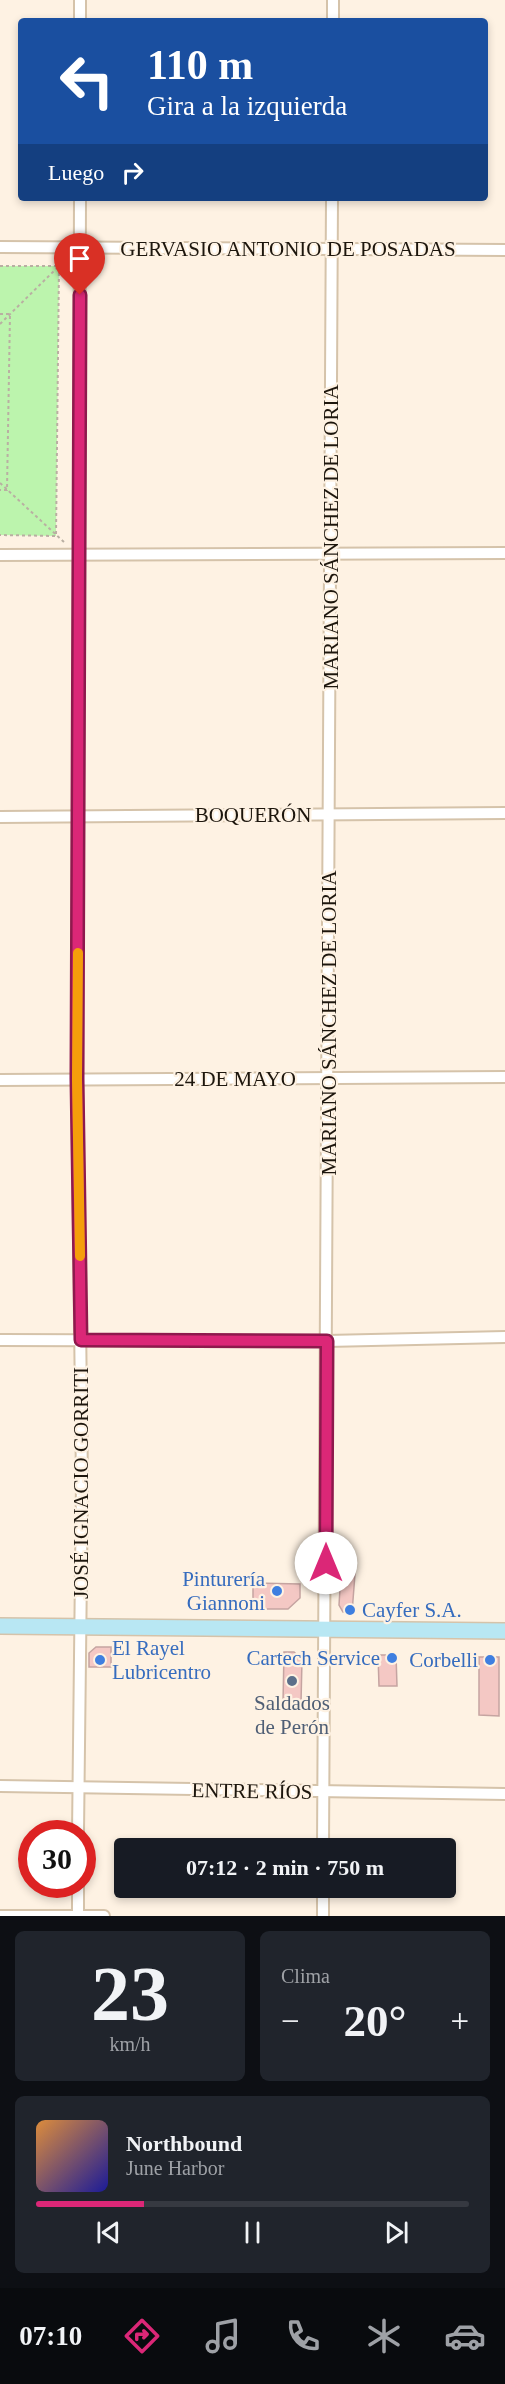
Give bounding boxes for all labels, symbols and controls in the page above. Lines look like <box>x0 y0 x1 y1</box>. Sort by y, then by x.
icon: left <box>48 42 126 120</box>
text: 110 m <box>147 42 253 88</box>
text: Gira a la izquierda <box>147 91 347 121</box>
icon: right <box>116 156 149 189</box>
text: Luego <box>48 160 104 185</box>
pin <box>54 233 105 295</box>
street label: GERVASIO ANTONIO DE POSADAS <box>120 237 456 261</box>
icon: arrive <box>63 242 96 275</box>
street label: MARIANO SÁNCHEZ DE LORIA <box>319 384 343 690</box>
street label: BOQUERÓN <box>195 803 311 827</box>
street label: MARIANO SÁNCHEZ DE LORIA <box>317 870 341 1176</box>
street label: 24 DE MAYO <box>174 1067 296 1091</box>
street label: JOSÉ IGNACIO GORRITI <box>69 1367 93 1599</box>
position arrow <box>294 1531 358 1595</box>
place label: Pinturería Giannoni <box>182 1567 266 1615</box>
marker: Pinturería Giannoni <box>270 1584 284 1598</box>
place label: Cayfer S.A. <box>362 1598 462 1622</box>
marker: Cayfer S.A. <box>343 1603 357 1617</box>
place label: El Rayel Lubricentro <box>112 1636 211 1684</box>
place label: Cartech Service <box>246 1646 380 1670</box>
place label: Corbelli <box>409 1648 478 1672</box>
marker: Cartech Service <box>385 1651 399 1665</box>
marker: El Rayel Lubricentro <box>93 1653 107 1667</box>
marker: Corbelli <box>483 1653 497 1667</box>
marker: Saldados de Perón <box>285 1674 299 1688</box>
place label: Saldados de Perón <box>254 1691 330 1739</box>
street label: ENTRE RÍOS <box>191 1778 313 1804</box>
speed limit sign: 30 <box>18 1820 96 1898</box>
text: 07:12 · 2 min · 750 m <box>186 1855 384 1880</box>
text: 23 <box>91 1950 169 2037</box>
text: Clima <box>281 1965 330 1987</box>
text: 20° <box>344 1996 407 2046</box>
text: − <box>281 2003 300 2039</box>
text: + <box>450 2003 469 2039</box>
text: km/h <box>109 2033 151 2055</box>
text: Northbound <box>126 2131 242 2156</box>
text: June Harbor <box>126 2157 224 2179</box>
icon: previous <box>92 2216 125 2249</box>
icon: pause <box>236 2216 269 2249</box>
icon: next <box>380 2216 413 2249</box>
icon: directions <box>121 2315 163 2357</box>
icon: music <box>202 2315 244 2357</box>
icon: phone <box>282 2315 324 2357</box>
icon: climate <box>363 2315 405 2357</box>
icon: car <box>444 2315 486 2357</box>
text: 07:10 <box>19 2321 82 2351</box>

